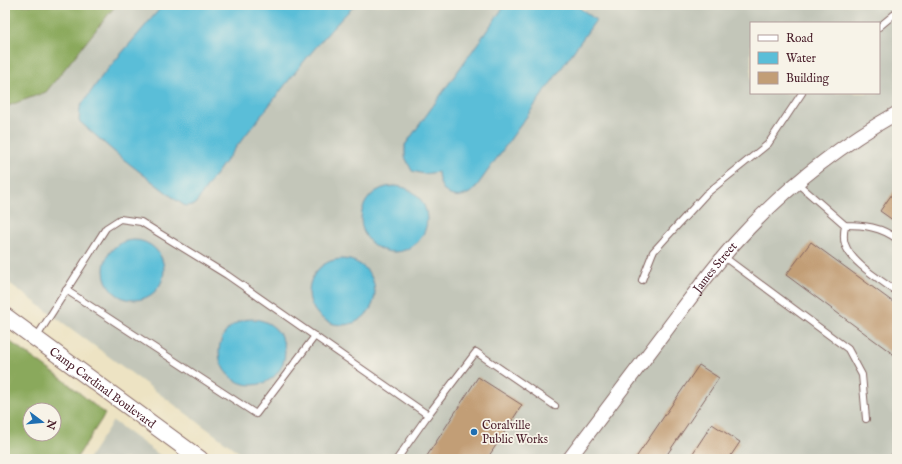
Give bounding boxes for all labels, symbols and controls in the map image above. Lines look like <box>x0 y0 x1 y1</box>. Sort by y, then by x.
legend <box>750 22 880 94</box>
text: Road <box>786 31 814 46</box>
text: Water <box>786 51 817 66</box>
text: Building <box>786 71 830 86</box>
street label: James Street <box>689 239 740 298</box>
street label: Camp Cardinal Boulevard <box>46 344 159 432</box>
north arrow <box>22 402 62 442</box>
text: N <box>42 417 59 431</box>
place label: Coralville Public Works <box>482 418 548 447</box>
marker: Coralville Public Works <box>469 427 479 437</box>

